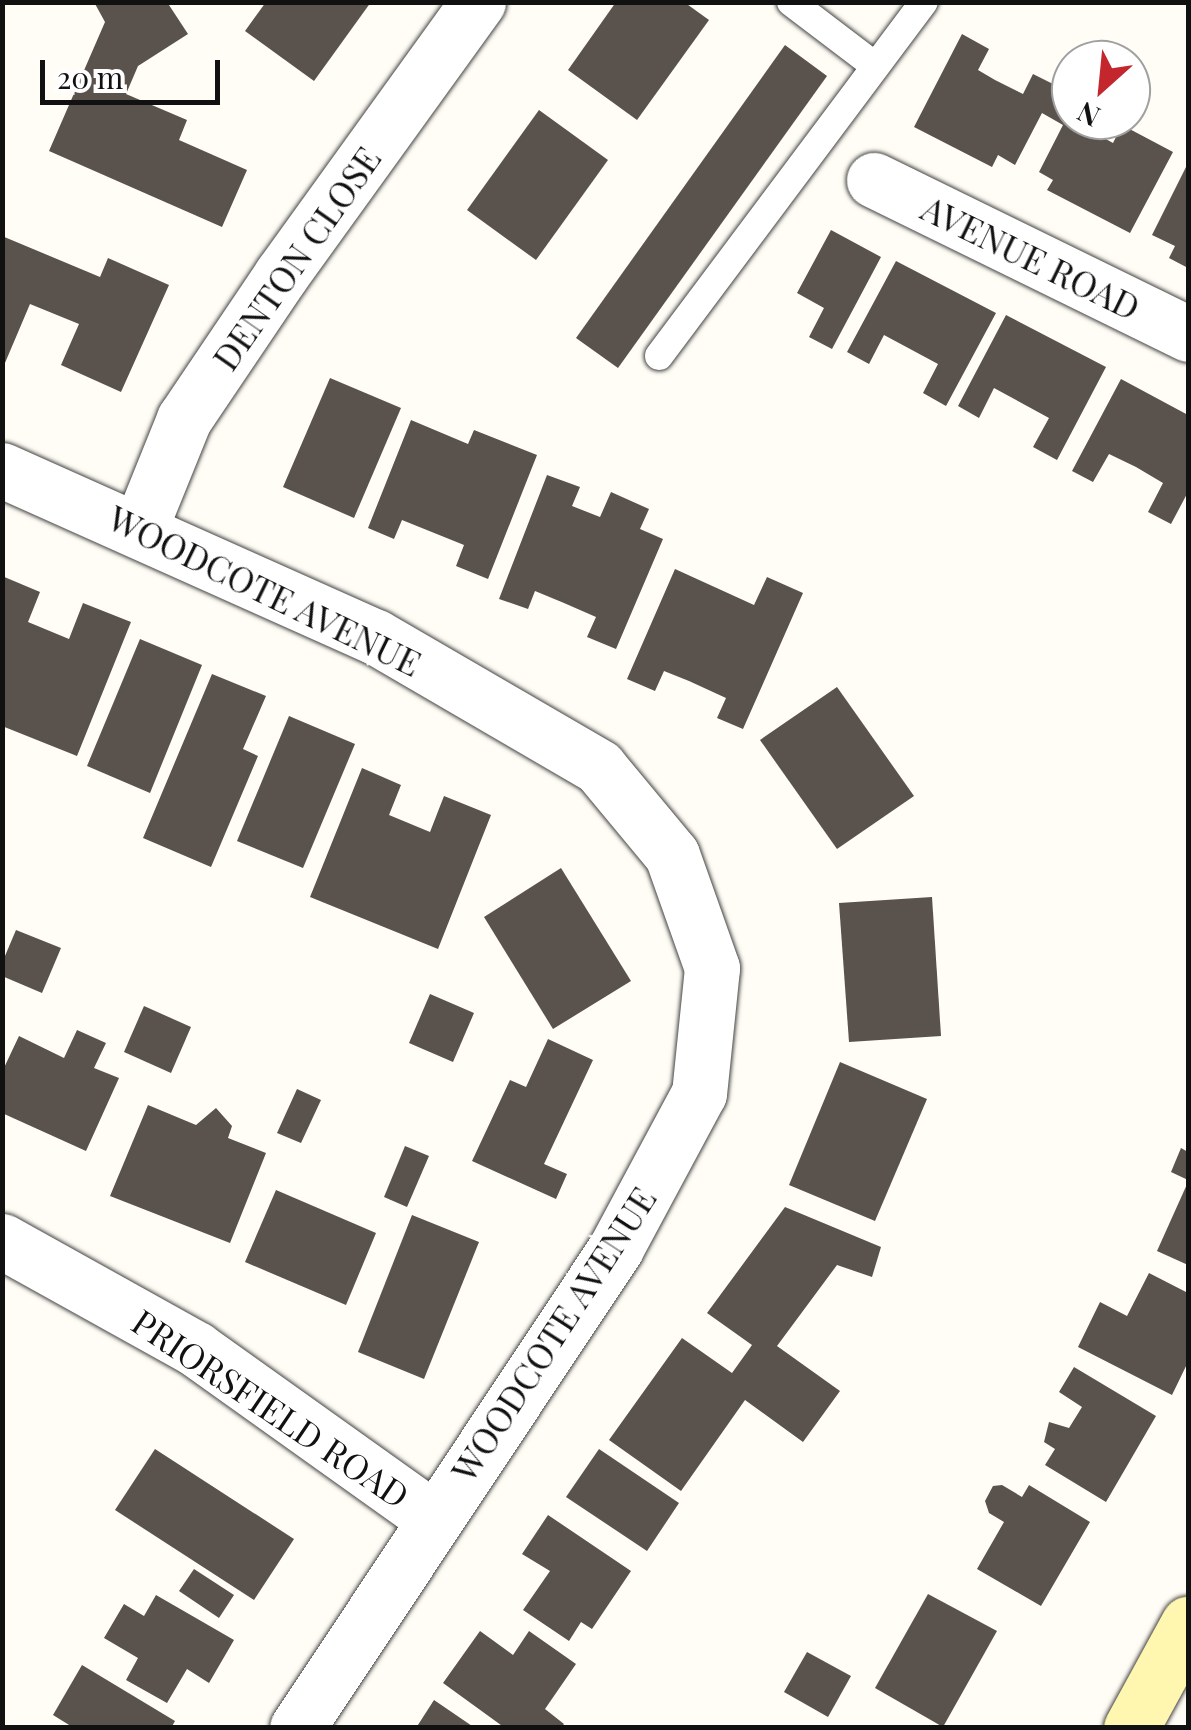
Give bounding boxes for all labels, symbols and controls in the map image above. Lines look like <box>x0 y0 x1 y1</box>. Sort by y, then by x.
scale bar <box>45 40 225 102</box>
north arrow <box>1051 40 1151 140</box>
text: 20 m <box>57 57 123 97</box>
text: N <box>1071 94 1105 136</box>
street label: DENTON CLOSE <box>203 138 389 378</box>
street label: AVENUE ROAD <box>915 186 1147 328</box>
street label: WOODCOTE AVENUE <box>101 496 429 684</box>
street label: WOODCOTE AVENUE <box>442 1179 664 1489</box>
street label: PRIORSFIELD ROAD <box>125 1300 417 1516</box>

